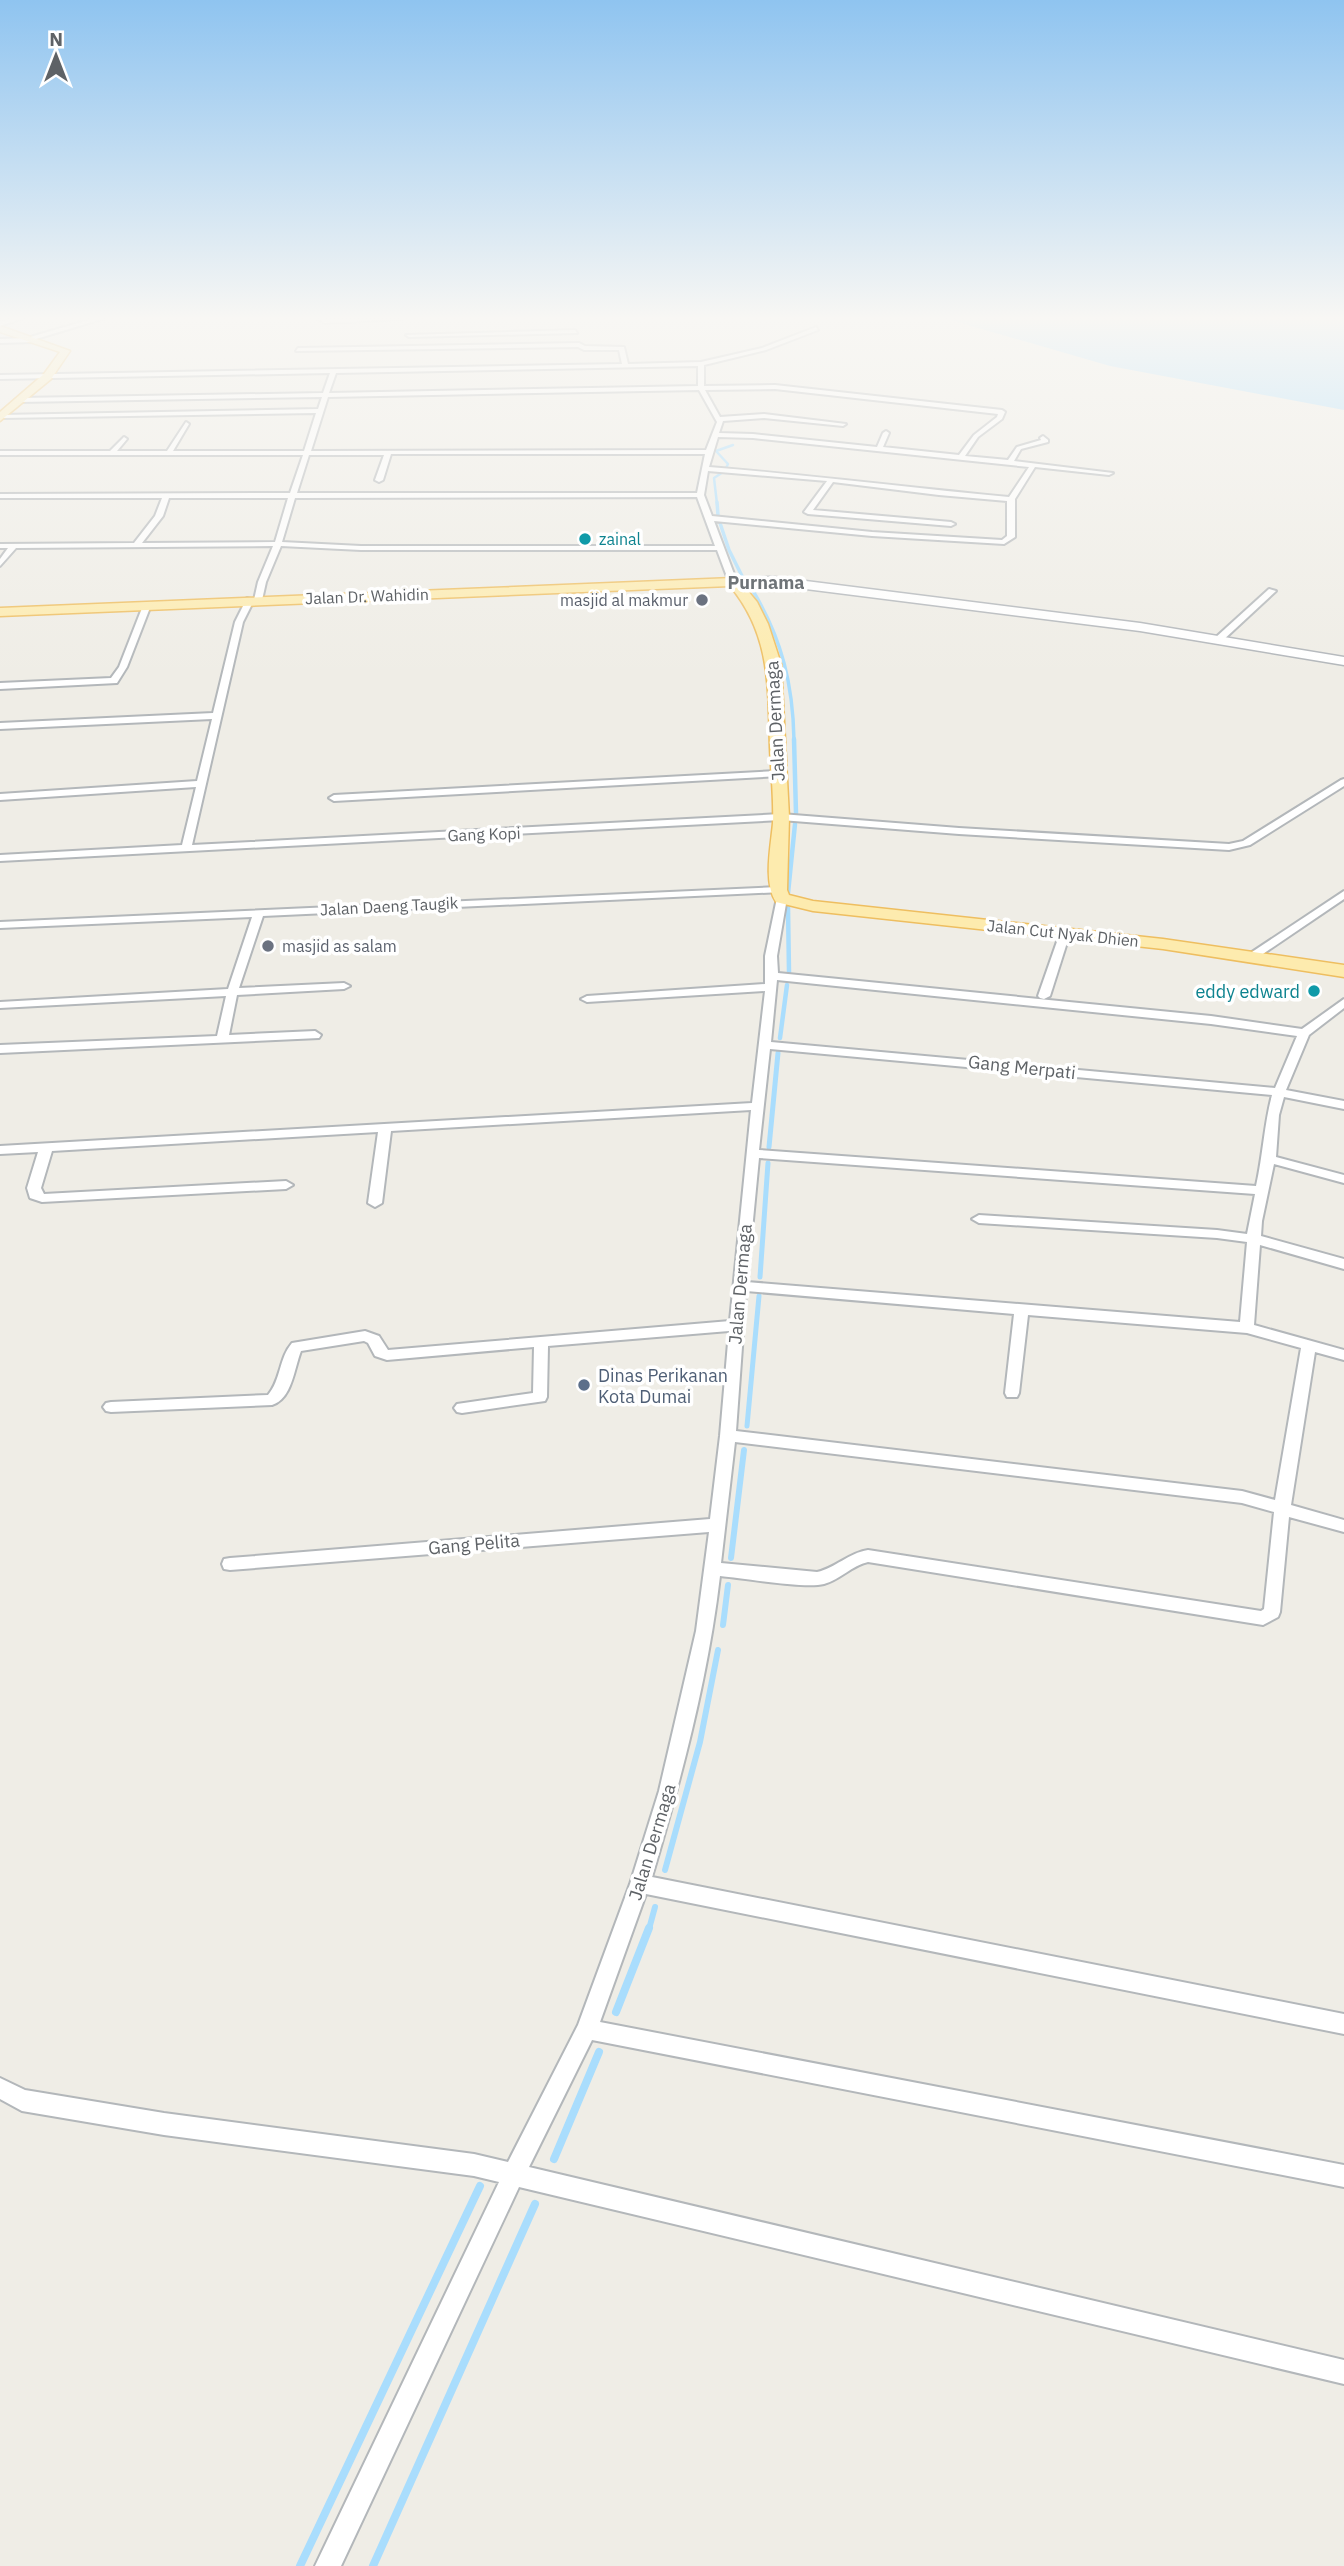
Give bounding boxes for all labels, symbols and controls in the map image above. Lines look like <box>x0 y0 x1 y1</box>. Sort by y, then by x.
north arrow <box>21 21 91 91</box>
text: N <box>49 27 63 51</box>
place label: zainal <box>599 529 641 549</box>
marker: zainal <box>577 531 593 547</box>
district label: Purnama <box>727 571 805 594</box>
street label: Jalan Dr. Wahidin <box>305 584 429 608</box>
place label: masjid al makmur <box>560 590 688 610</box>
marker: masjid al makmur <box>694 592 710 608</box>
street label: Jalan Dermaga <box>760 660 790 782</box>
street label: Gang Kopi <box>447 823 521 845</box>
street label: Jalan Daeng Taugik <box>319 892 459 920</box>
street label: Jalan Cut Nyak Dhien <box>986 915 1140 951</box>
place label: masjid as salam <box>282 936 397 956</box>
marker: masjid as salam <box>260 938 276 954</box>
place label: eddy edward <box>1195 980 1300 1003</box>
marker: eddy edward <box>1306 983 1322 999</box>
street label: Gang Merpati <box>967 1050 1077 1084</box>
street label: Jalan Dermaga <box>723 1222 757 1345</box>
place label: Dinas Perikanan Kota Dumai <box>598 1364 728 1408</box>
marker: Dinas Perikanan Kota Dumai <box>576 1377 592 1393</box>
street label: Gang Pelita <box>427 1529 521 1559</box>
street label: Jalan Dermaga <box>623 1781 681 1903</box>

